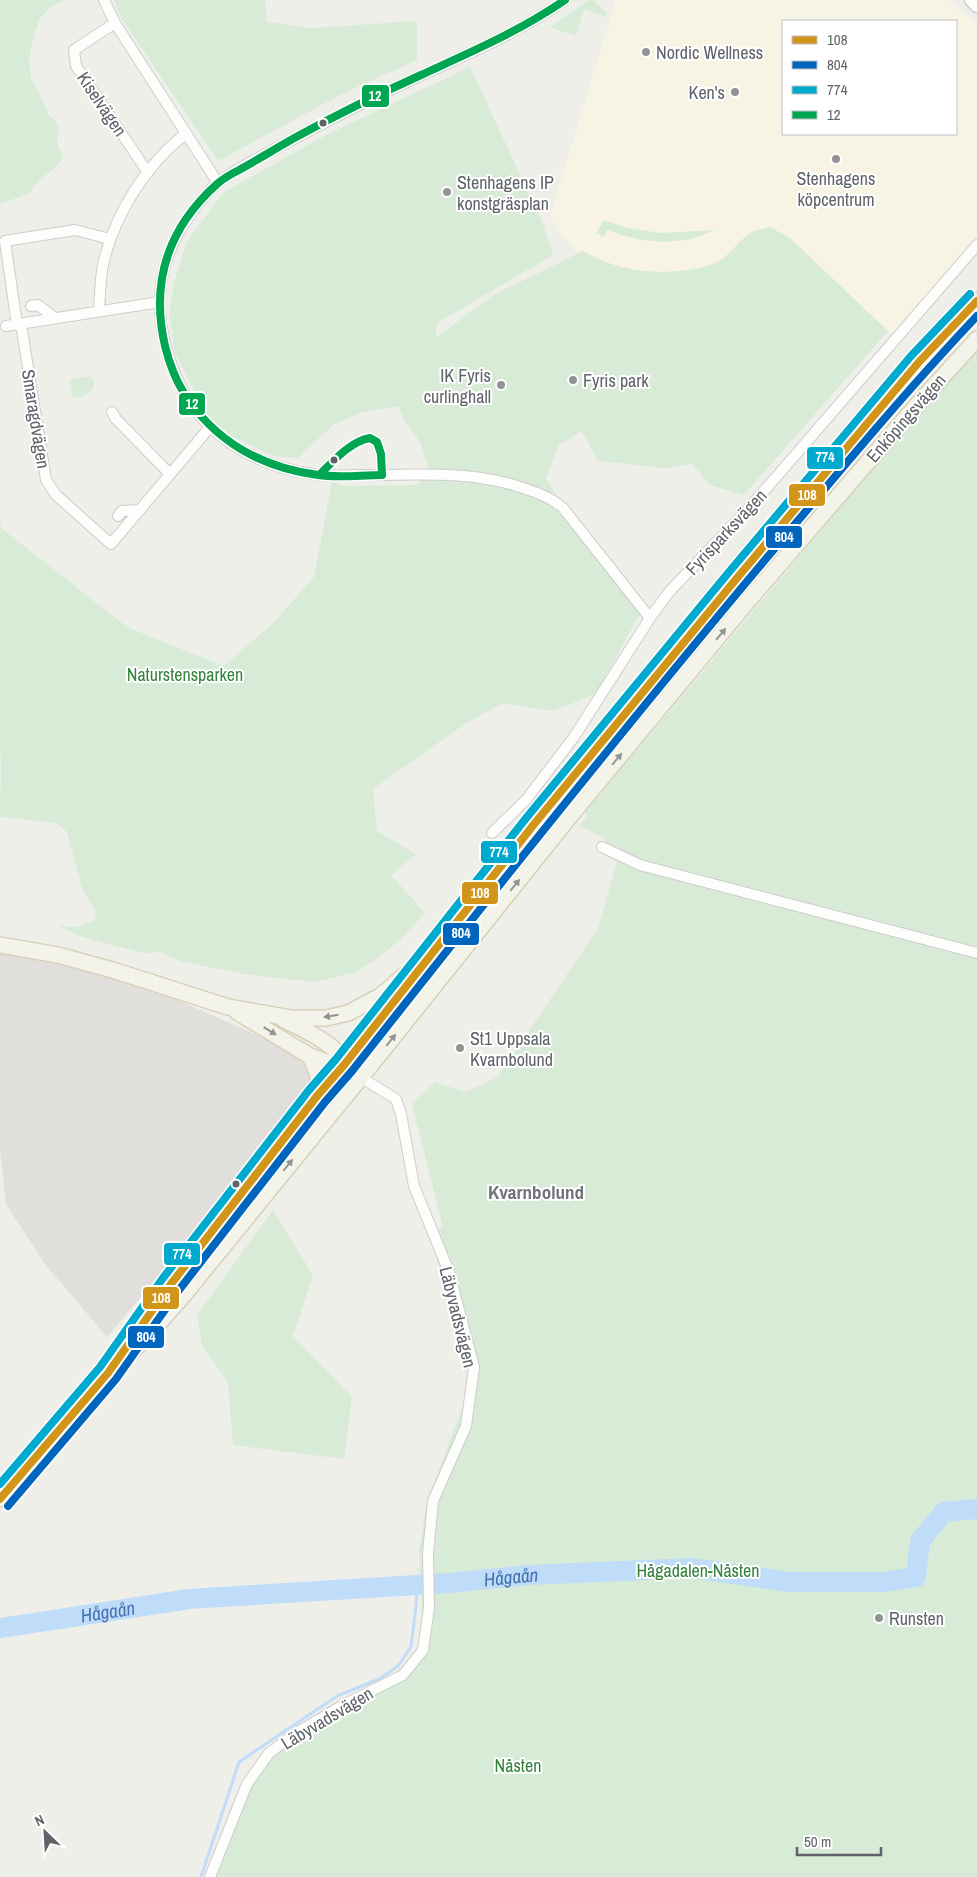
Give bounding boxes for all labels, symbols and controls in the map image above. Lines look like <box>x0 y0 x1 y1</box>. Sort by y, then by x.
legend <box>782 20 957 135</box>
text: 108 <box>827 29 848 50</box>
place label: Nordic Wellness <box>656 40 763 65</box>
marker: Nordic Wellness <box>640 46 652 58</box>
text: 804 <box>827 54 848 75</box>
street label: Kiselvägen <box>71 67 133 141</box>
text: 774 <box>827 79 848 100</box>
place label: Ken's <box>689 80 725 105</box>
line badge: 12 <box>361 84 390 108</box>
marker: Ken's <box>729 86 741 98</box>
text: 12 <box>369 87 381 105</box>
text: 12 <box>827 104 841 125</box>
unlabelled marker <box>318 118 328 128</box>
marker: Stenhagens köpcentrum <box>830 153 842 165</box>
place label: Stenhagens köpcentrum <box>797 166 875 212</box>
place label: Stenhagens IP konstgräsplan <box>457 170 554 216</box>
marker: Stenhagens IP konstgräsplan <box>441 186 453 198</box>
place label: IK Fyris curlinghall <box>424 363 491 409</box>
street label: Smaragdvägen <box>16 368 56 470</box>
place label: Fyris park <box>583 368 649 393</box>
street label: Enköpingsvägen <box>860 368 952 468</box>
marker: Fyris park <box>567 374 579 386</box>
marker: IK Fyris curlinghall <box>495 379 507 391</box>
line badge: 12 <box>178 392 206 416</box>
text: 12 <box>186 395 198 413</box>
line badge: 774 <box>806 446 844 470</box>
text: 774 <box>815 448 835 466</box>
unlabelled marker <box>329 455 339 465</box>
line badge: 108 <box>788 483 826 507</box>
street label: Fyrisparksvägen <box>680 484 772 580</box>
text: 108 <box>797 486 817 504</box>
line badge: 804 <box>765 525 803 549</box>
text: 804 <box>774 528 794 546</box>
one-way arrow <box>715 628 726 641</box>
park label: Naturstensparken <box>127 662 243 687</box>
one-way arrow <box>612 753 623 766</box>
line badge: 774 <box>480 840 518 864</box>
text: 774 <box>489 843 509 861</box>
one-way arrow <box>509 879 520 892</box>
line badge: 108 <box>461 881 499 905</box>
text: 108 <box>470 884 490 902</box>
line badge: 804 <box>442 922 480 946</box>
text: 804 <box>451 924 471 942</box>
one-way arrow <box>323 1013 339 1021</box>
place label: St1 Uppsala Kvarnbolund <box>470 1026 553 1072</box>
one-way arrow <box>263 1027 276 1036</box>
one-way arrow <box>386 1034 397 1047</box>
marker: St1 Uppsala Kvarnbolund <box>454 1042 466 1054</box>
one-way arrow <box>283 1159 294 1172</box>
unlabelled marker <box>231 1179 241 1189</box>
district label: Kvarnbolund <box>488 1179 584 1205</box>
line badge: 774 <box>163 1242 201 1266</box>
text: 774 <box>172 1245 192 1263</box>
street label: Läbyvadsvägen <box>433 1264 483 1370</box>
line badge: 108 <box>142 1286 180 1310</box>
text: 108 <box>151 1289 171 1307</box>
line badge: 804 <box>127 1325 165 1349</box>
text: 804 <box>136 1328 156 1346</box>
park label: Hågadalen-Nåsten <box>636 1558 760 1583</box>
water label: Hågaån <box>483 1562 539 1592</box>
water label: Hågaån <box>79 1594 137 1628</box>
place label: Runsten <box>889 1606 944 1631</box>
marker: Runsten <box>873 1612 885 1624</box>
street label: Läbyvadsvägen <box>276 1681 378 1755</box>
park label: Nåsten <box>495 1753 541 1778</box>
north arrow <box>20 1807 70 1857</box>
text: N <box>32 1810 47 1830</box>
scale bar <box>797 1824 881 1856</box>
text: 50 m <box>804 1831 831 1852</box>

